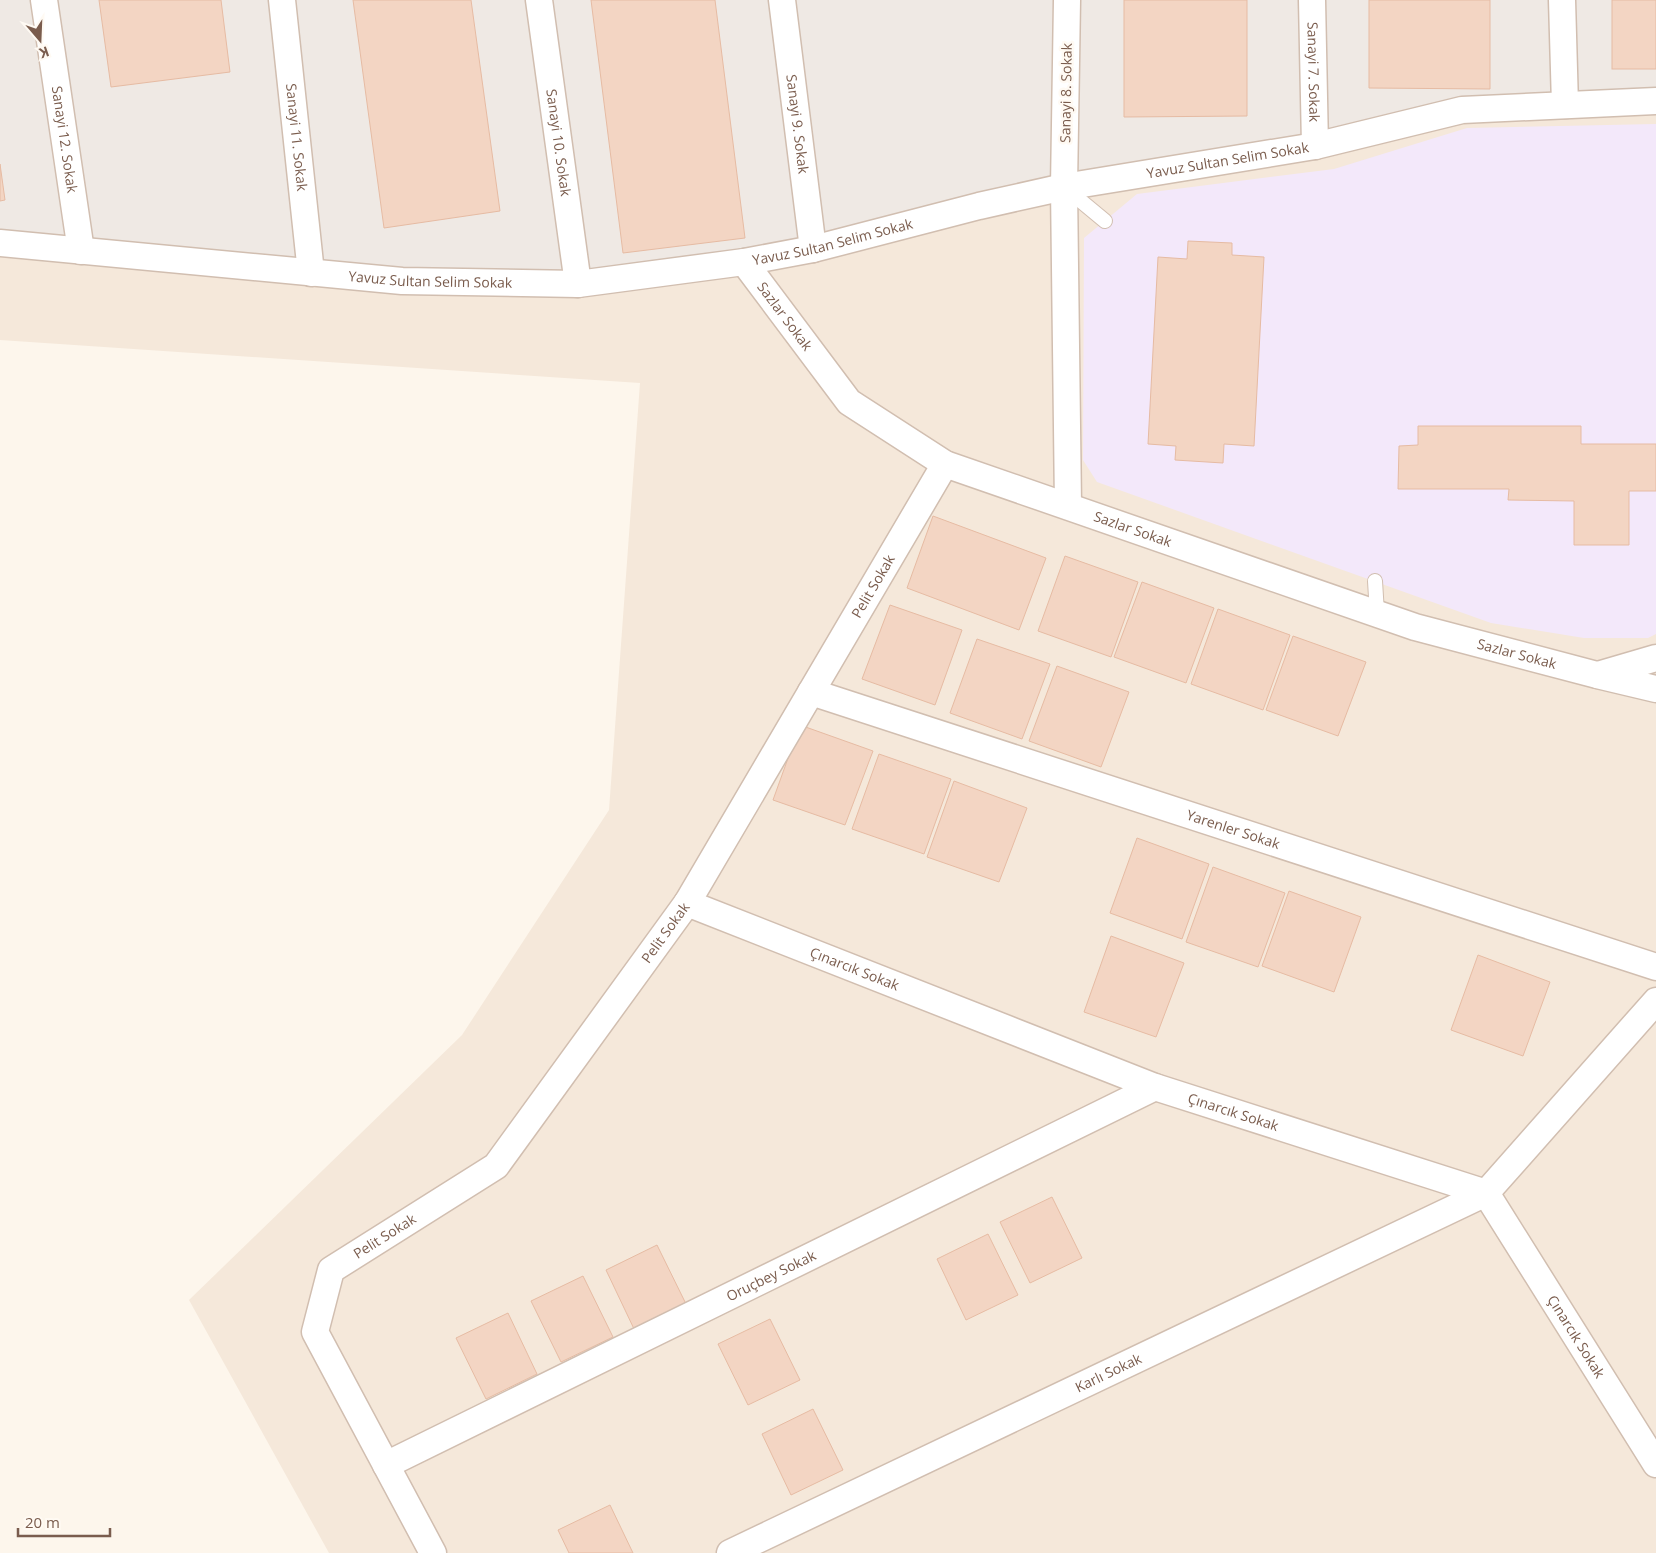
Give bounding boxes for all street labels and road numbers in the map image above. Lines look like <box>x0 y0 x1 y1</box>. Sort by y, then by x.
street label: Sanayi 7. Sokak <box>1303 22 1325 123</box>
street label: Sanayi 8. Sokak <box>1055 42 1076 143</box>
street label: Sanayi 9. Sokak <box>782 73 814 175</box>
street label: Sanayi 11. Sokak <box>282 82 312 193</box>
street label: Sanayi 12. Sokak <box>48 85 82 195</box>
street label: Sanayi 10. Sokak <box>542 88 576 198</box>
street label: Yavuz Sultan Selim Sokak <box>1145 137 1311 182</box>
street label: Yavuz Sultan Selim Sokak <box>751 213 915 269</box>
street label: Yavuz Sultan Selim Sokak <box>348 266 513 292</box>
street label: Sazlar Sokak <box>753 278 818 355</box>
street label: Sazlar Sokak <box>1091 506 1175 551</box>
street label: Pelit Sokak <box>847 550 899 621</box>
street label: Sazlar Sokak <box>1475 634 1559 673</box>
street label: Yarenler Sokak <box>1184 805 1283 853</box>
street label: Pelit Sokak <box>637 898 694 967</box>
street label: Çınarcık Sokak <box>807 942 903 995</box>
street label: Çınarcık Sokak <box>1186 1088 1282 1135</box>
street label: Pelit Sokak <box>349 1209 420 1263</box>
street label: Oruçbey Sokak <box>723 1245 819 1305</box>
street label: Çınarcık Sokak <box>1543 1291 1610 1382</box>
street label: Karlı Sokak <box>1072 1348 1145 1396</box>

